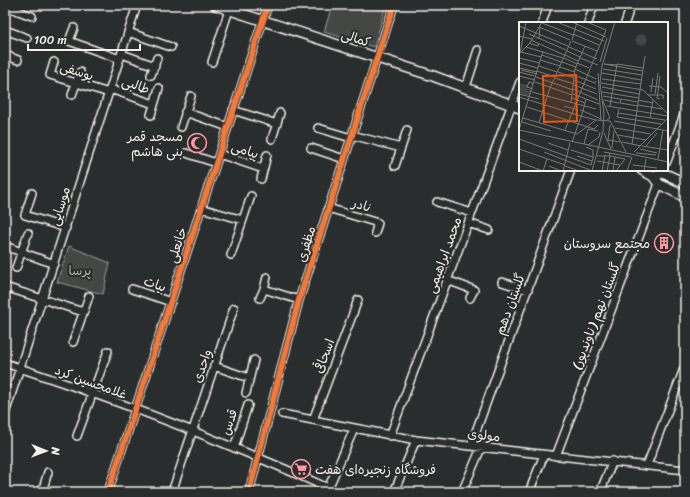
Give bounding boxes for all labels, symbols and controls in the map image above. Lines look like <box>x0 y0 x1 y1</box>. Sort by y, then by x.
street label: کمالی <box>338 22 374 54</box>
inset map <box>519 22 668 171</box>
scale bar <box>28 26 140 52</box>
text: 100 m <box>34 29 67 51</box>
street label: یوسفی <box>57 55 97 87</box>
street label: طالبی <box>119 70 153 100</box>
place label: مسجد قمر بنی هاشم <box>126 125 183 163</box>
mosque icon: مسجد قمر بنی هاشم <box>186 132 208 154</box>
street label: پیامی <box>228 135 262 165</box>
street label: موسایی <box>43 183 77 229</box>
street label: نادر <box>348 191 375 219</box>
street label: محمد ابراهیمی <box>420 214 468 296</box>
street label: مظفری <box>290 223 322 265</box>
street label: خانعلی <box>160 224 194 266</box>
place label: مجتمع سروستان <box>564 232 650 255</box>
building icon: مجتمع سروستان <box>653 232 675 254</box>
park label: پرسا <box>69 259 92 282</box>
street label: گلستان نهم (ناوندپور) <box>565 259 627 373</box>
street label: بیات <box>141 269 169 299</box>
street label: گلستان دهم <box>488 269 532 338</box>
street label: اسحاقی <box>307 335 341 377</box>
street label: واحدی <box>185 346 219 386</box>
street label: غلامحسین کرد <box>52 358 130 406</box>
street label: قدس <box>214 406 244 438</box>
street label: مولوی <box>466 422 502 448</box>
north arrow <box>26 431 66 471</box>
text: N <box>46 446 65 456</box>
supermarket icon: فروشگاه زنجیره‌ای هفت <box>290 458 312 480</box>
place label: فروشگاه زنجیره‌ای هفت <box>315 458 436 481</box>

